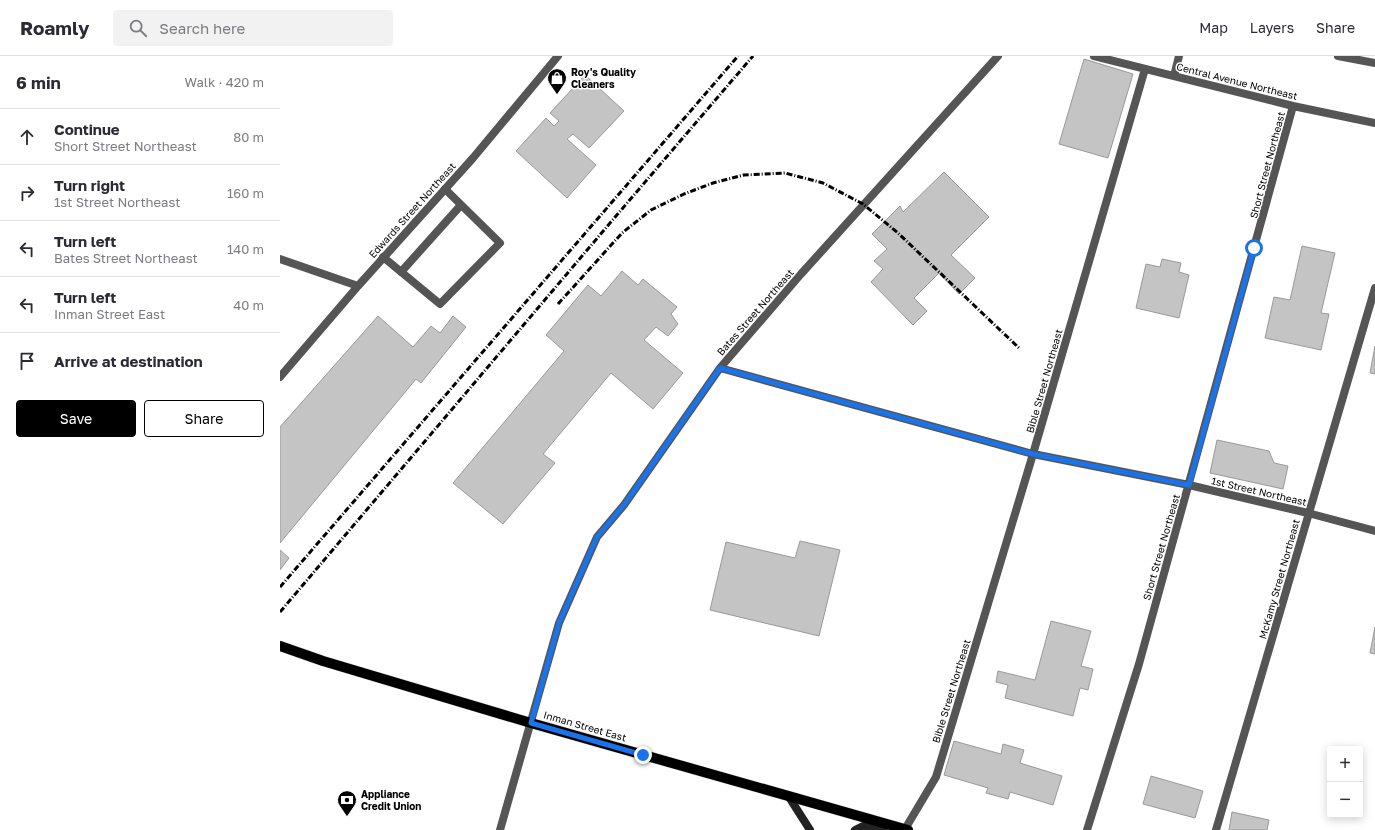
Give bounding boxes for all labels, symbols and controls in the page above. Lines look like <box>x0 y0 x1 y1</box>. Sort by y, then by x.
search box <box>113 10 393 46</box>
text: Roamly <box>20 16 89 39</box>
icon: search <box>127 17 149 39</box>
text: Search here <box>159 19 245 37</box>
text: Map <box>1199 19 1228 36</box>
text: Layers <box>1250 19 1294 36</box>
text: Share <box>1316 19 1355 36</box>
street label: Central Avenue Northeast <box>1175 60 1299 102</box>
place label: Roy's Quality Cleaners <box>571 66 636 90</box>
shop icon: Roy's Quality Cleaners <box>546 67 568 95</box>
text: 6 min <box>16 72 61 93</box>
text: Walk · 420 m <box>185 74 264 90</box>
street label: Short Street Northeast <box>1247 110 1287 220</box>
text: Continue <box>54 120 120 138</box>
icon: ahead <box>16 126 38 148</box>
text: 80 m <box>233 129 264 145</box>
text: Short Street Northeast <box>54 138 197 154</box>
street label: Edwards Street Northeast <box>366 160 458 260</box>
text: Turn right <box>54 176 125 194</box>
icon: right <box>16 182 38 204</box>
text: 160 m <box>227 185 264 201</box>
text: 1st Street Northeast <box>54 194 181 210</box>
text: Turn left <box>54 232 116 250</box>
icon: left <box>16 238 38 260</box>
route start <box>1245 239 1263 257</box>
text: 140 m <box>227 241 264 257</box>
text: Bates Street Northeast <box>54 250 198 266</box>
street label: Bates Street Northeast <box>714 266 796 358</box>
text: Turn left <box>54 288 116 306</box>
icon: left <box>16 294 38 316</box>
text: 40 m <box>233 297 264 313</box>
text: Inman Street East <box>54 306 165 322</box>
street label: Bible Street Northeast <box>1023 328 1065 434</box>
icon: arrive <box>16 350 38 372</box>
text: Arrive at destination <box>54 352 203 370</box>
button: Save <box>16 400 136 437</box>
button: Share <box>144 400 264 437</box>
street label: 1st Street Northeast <box>1210 474 1308 508</box>
street label: Short Street Northeast <box>1140 493 1182 601</box>
street label: McKamy Street Northeast <box>1256 518 1302 640</box>
street label: Bible Street Northeast <box>930 638 972 744</box>
street label: Inman Street East <box>542 708 628 744</box>
route end <box>634 746 652 764</box>
map controls <box>1327 746 1363 818</box>
button: + <box>1327 746 1363 782</box>
button: − <box>1327 782 1363 818</box>
place label: Appliance Credit Union <box>361 788 421 812</box>
bank icon: Appliance Credit Union <box>336 789 358 817</box>

